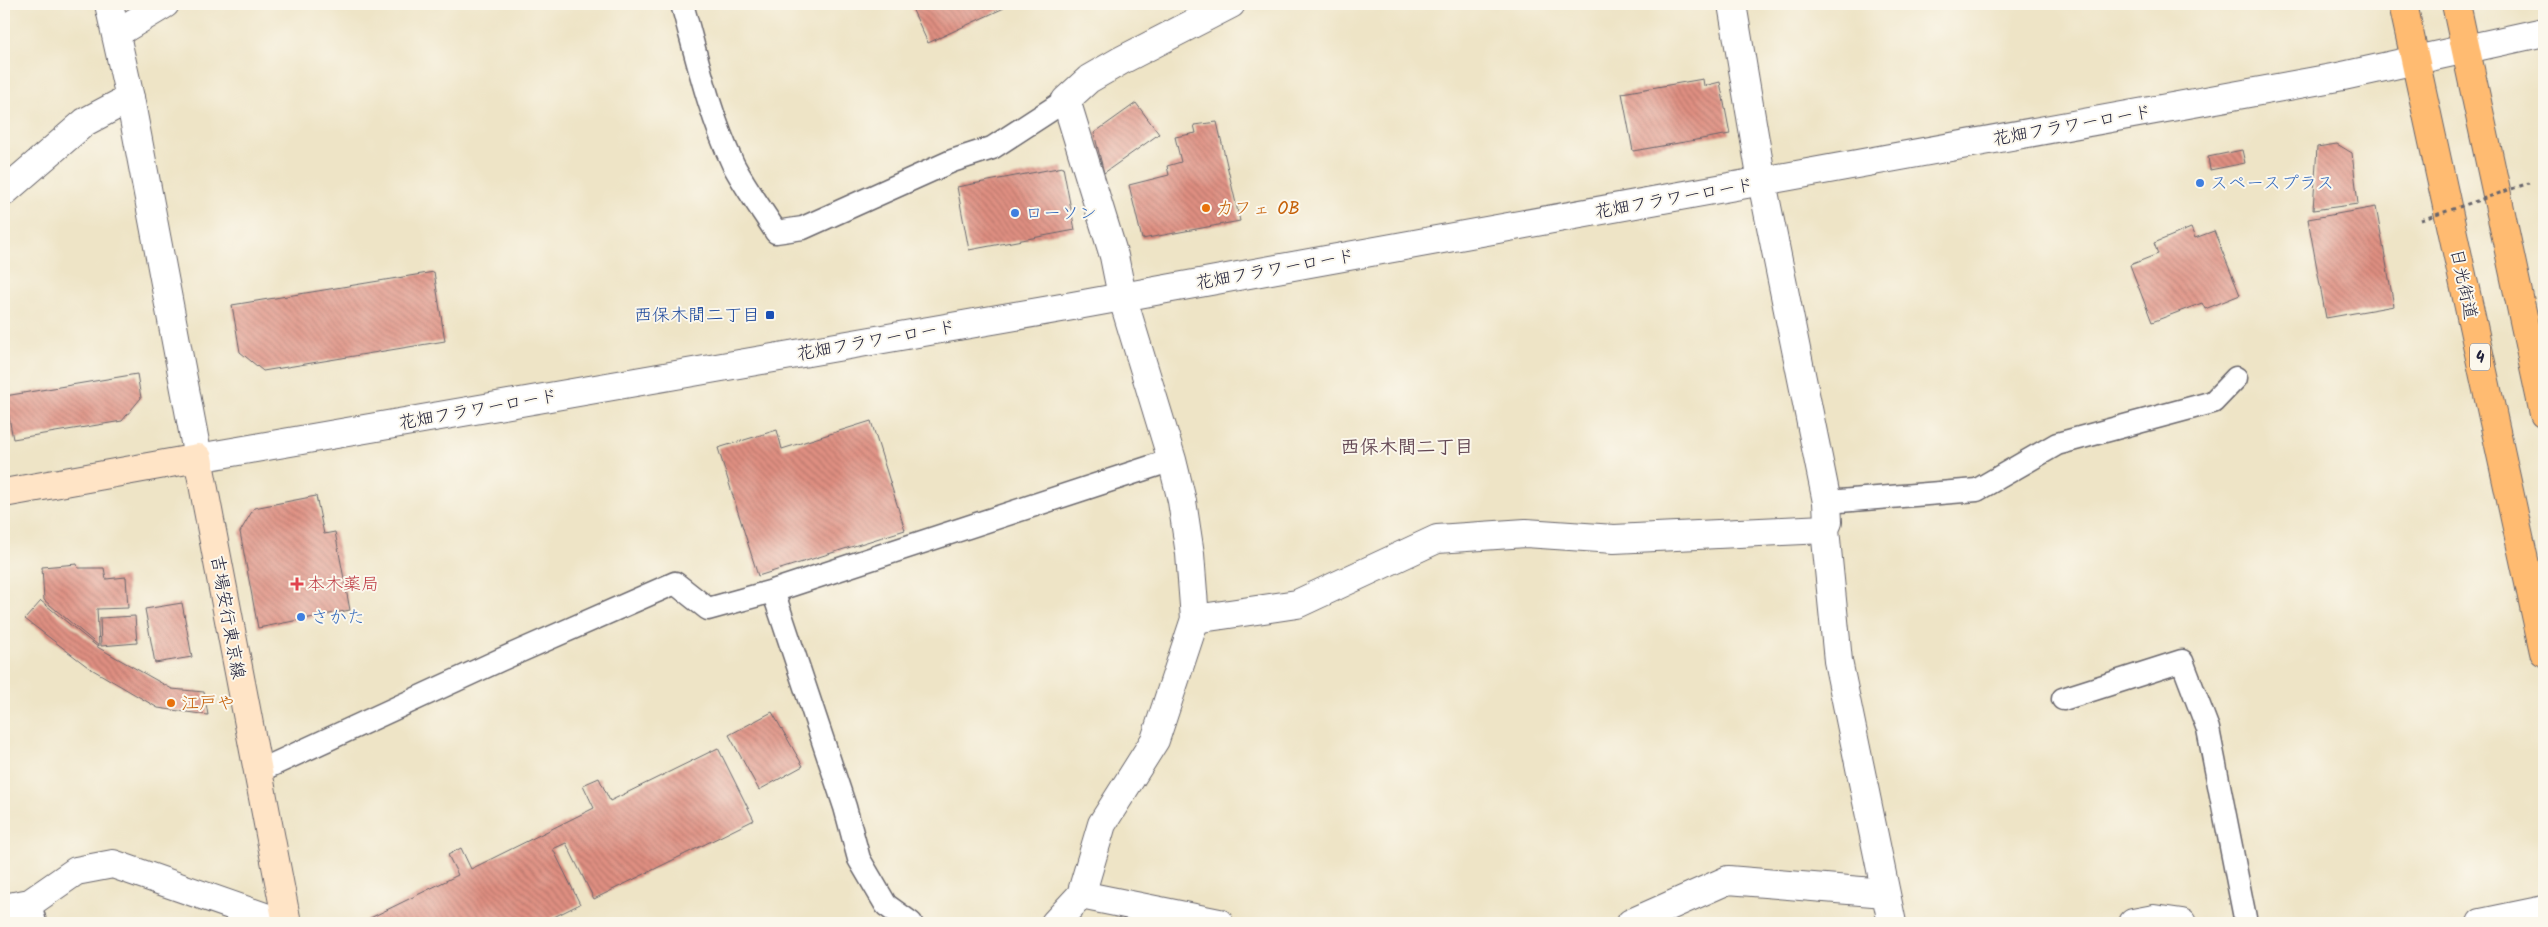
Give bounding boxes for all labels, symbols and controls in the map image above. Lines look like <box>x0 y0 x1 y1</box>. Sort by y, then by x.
street label: 花畑フラワーロード <box>1990 98 2154 155</box>
place label: スペースプラス <box>2210 170 2334 199</box>
street label: 花畑フラワーロード <box>1592 171 1756 228</box>
marker: スペースプラス <box>2194 177 2206 189</box>
place label: カフェ OB <box>1216 195 1300 224</box>
place label: ローソン <box>1025 200 1097 229</box>
marker: カフェ OB <box>1200 202 1212 214</box>
marker: ローソン <box>1009 207 1021 219</box>
street label: 花畑フラワーロード <box>1193 242 1357 299</box>
street label: 日光街道 <box>2441 246 2484 323</box>
place label: 西保木間二丁目 <box>634 302 760 331</box>
marker: 西保木間二丁目 <box>764 309 776 321</box>
street label: 花畑フラワーロード <box>794 313 958 370</box>
road number: 4 <box>2470 344 2490 371</box>
street label: 花畑フラワーロード <box>396 382 560 439</box>
district label: 西保木間二丁目 <box>1340 433 1474 463</box>
street label: 吉場安行東京線 <box>201 553 252 682</box>
place label: 本木薬局 <box>307 571 379 600</box>
marker: 本木薬局 <box>291 578 303 590</box>
place label: さかた <box>311 604 365 633</box>
marker: さかた <box>295 611 307 623</box>
place label: 江戸や <box>181 690 235 719</box>
marker: 江戸や <box>165 697 177 709</box>

